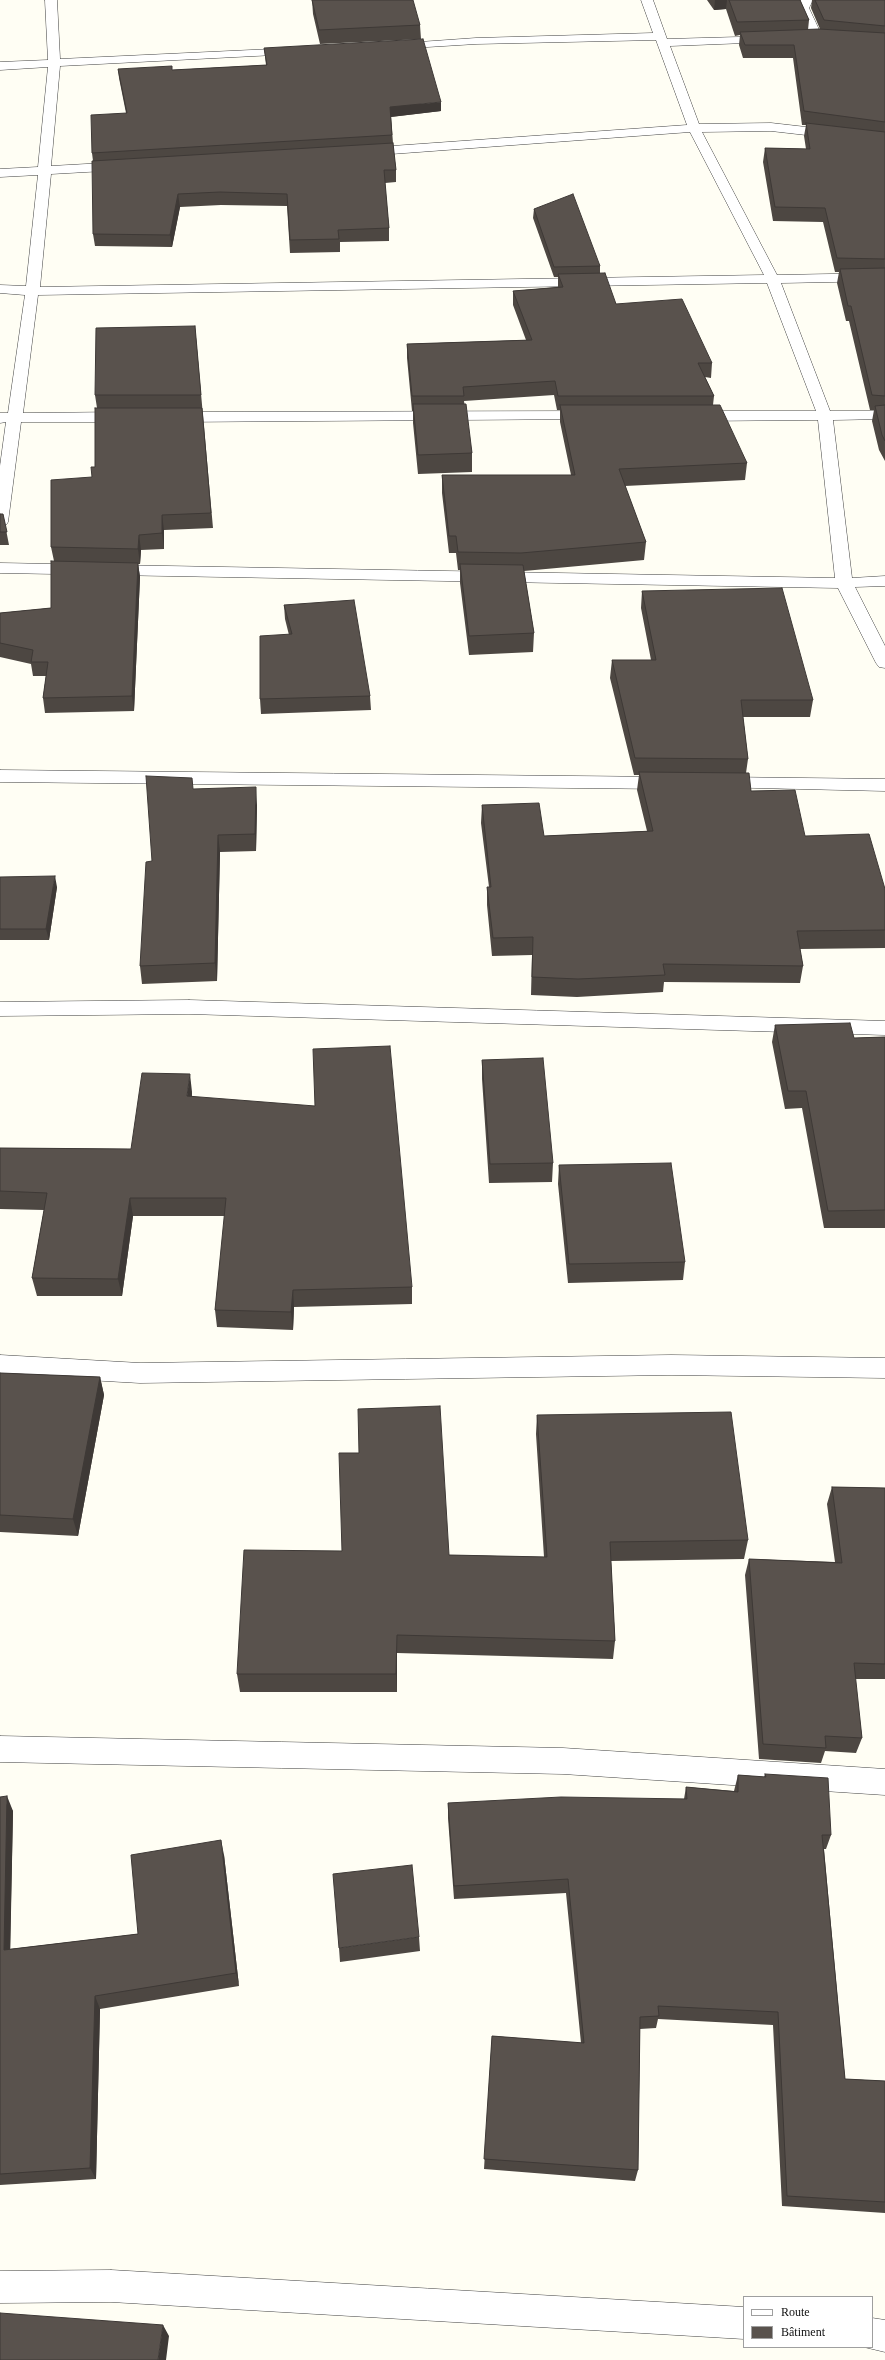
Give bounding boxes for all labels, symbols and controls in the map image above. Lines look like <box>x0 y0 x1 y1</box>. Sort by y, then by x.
legend <box>743 2296 873 2348</box>
text: Route <box>781 2305 810 2319</box>
text: Bâtiment <box>781 2325 825 2339</box>

